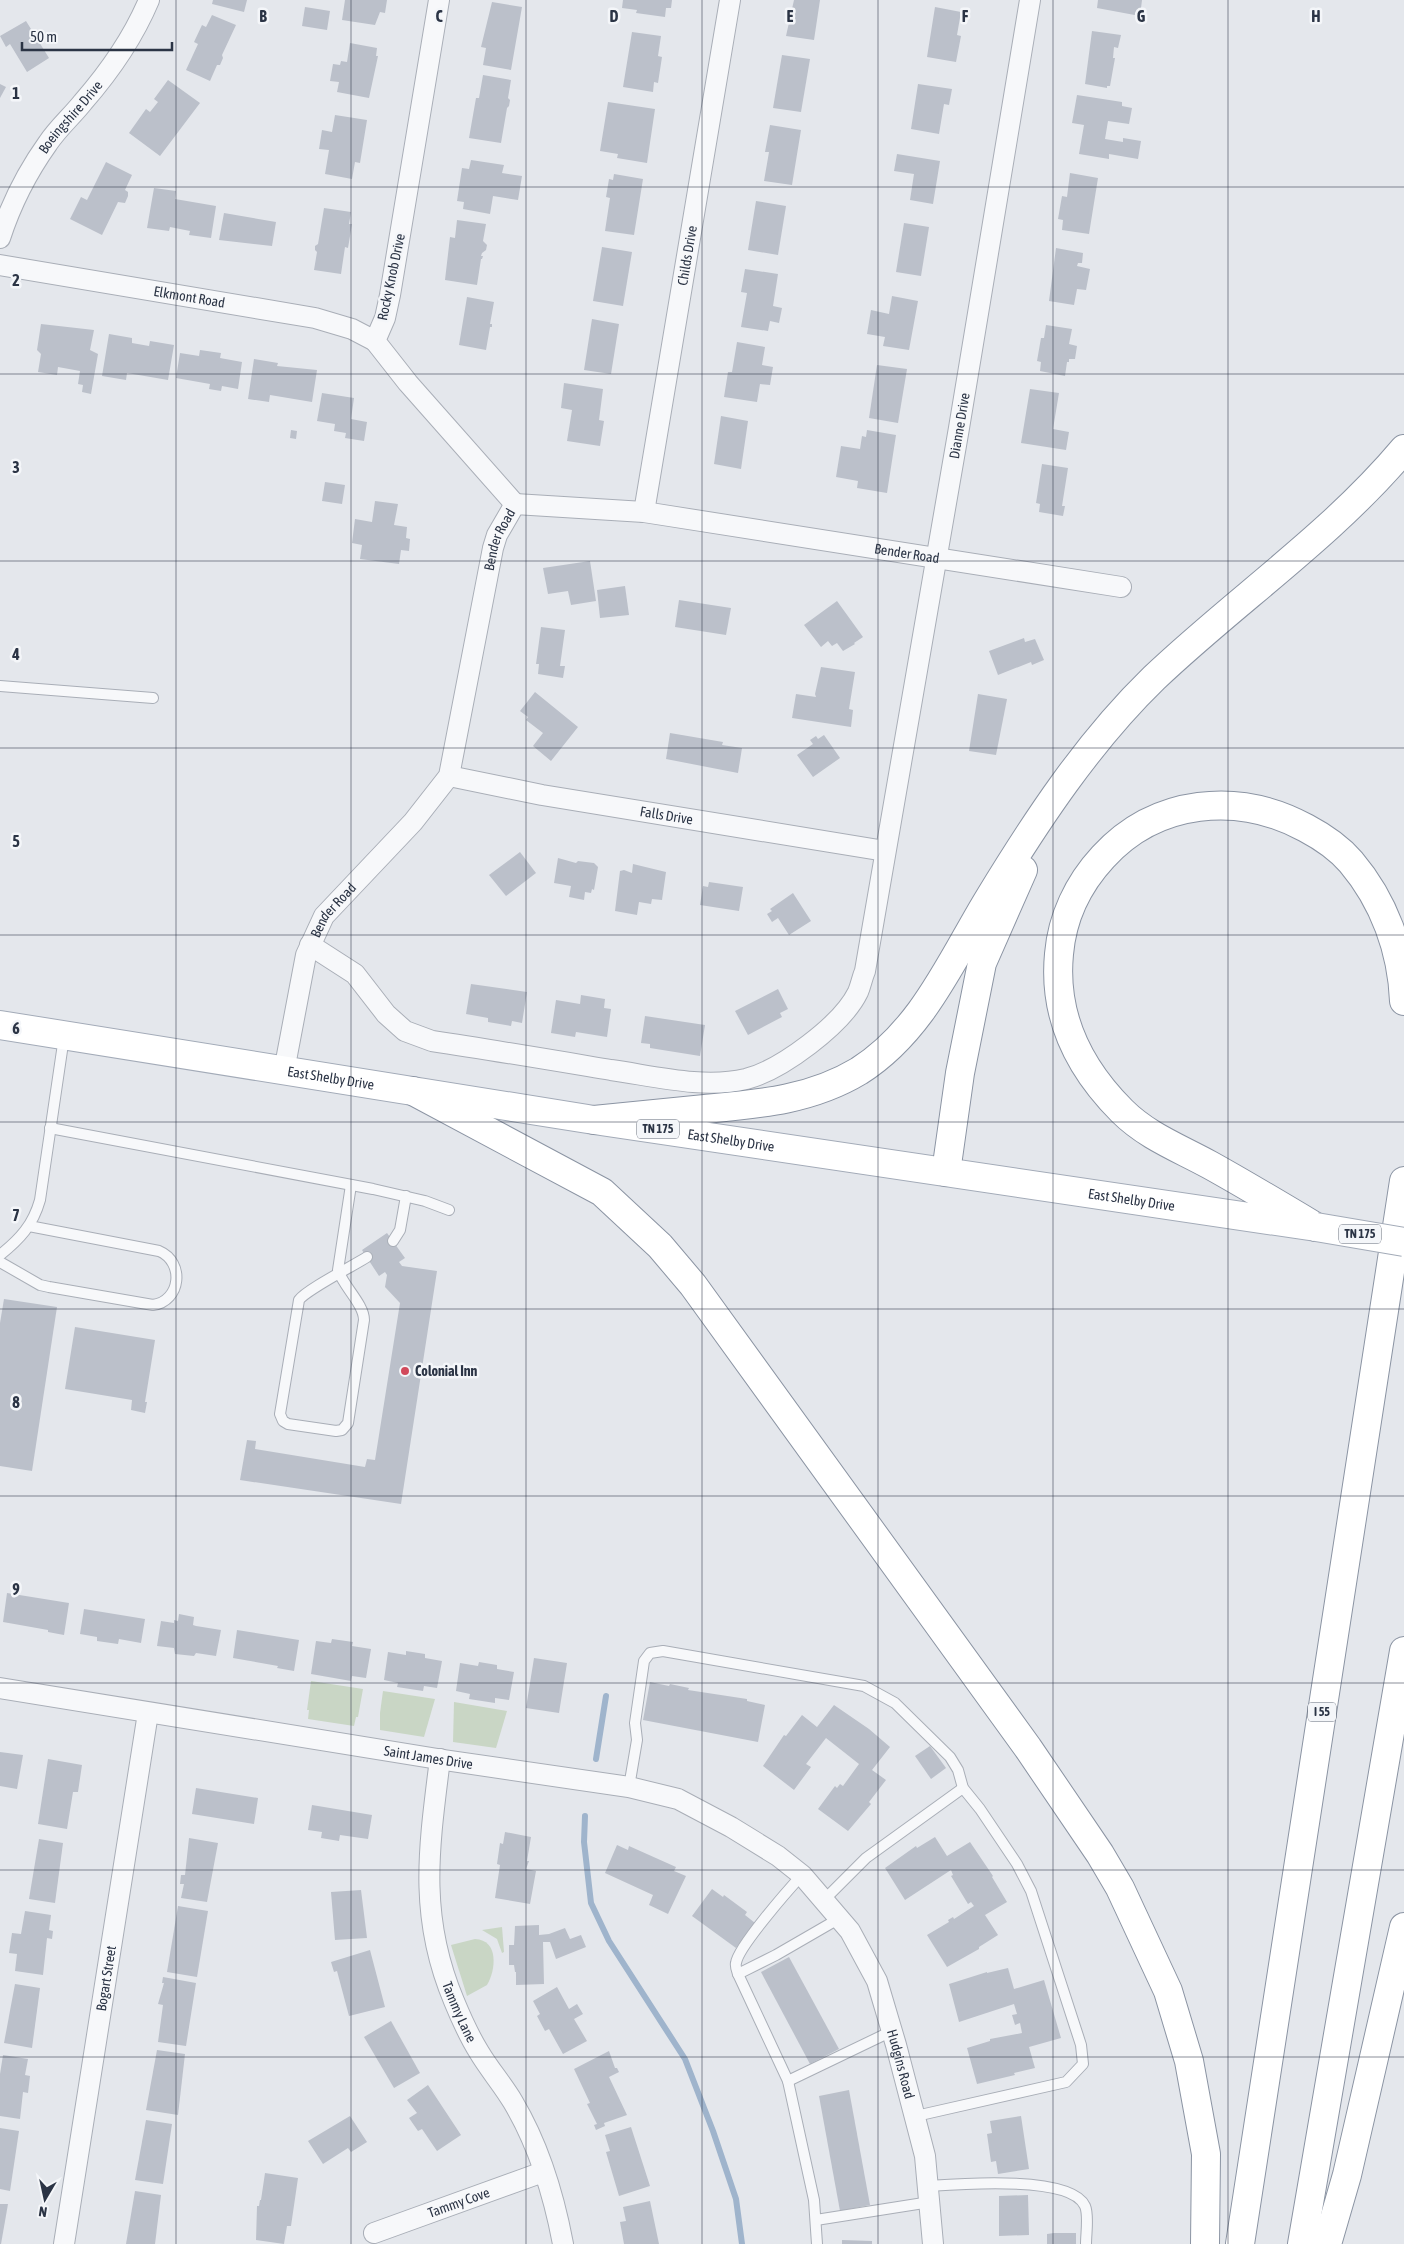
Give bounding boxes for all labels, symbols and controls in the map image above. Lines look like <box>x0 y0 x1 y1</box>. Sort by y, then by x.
text: B <box>259 7 267 25</box>
text: C <box>435 7 443 25</box>
text: D <box>610 7 619 25</box>
text: E <box>787 7 794 25</box>
text: F <box>962 7 969 25</box>
text: G <box>1137 7 1146 25</box>
text: H <box>1311 7 1321 25</box>
scale bar <box>22 20 172 52</box>
text: 50 m <box>30 28 57 45</box>
street label: Boeingshire Drive <box>35 77 105 156</box>
text: 1 <box>12 84 20 102</box>
street label: Childs Drive <box>674 224 700 287</box>
street label: Rocky Knob Drive <box>374 232 408 322</box>
text: 2 <box>12 271 20 289</box>
street label: Elkmont Road <box>152 283 226 311</box>
street label: Dianne Drive <box>946 392 973 460</box>
text: 3 <box>12 458 20 476</box>
street label: Bender Road <box>481 506 519 572</box>
street label: Bender Road <box>873 540 941 566</box>
text: 4 <box>11 645 20 663</box>
street label: Falls Drive <box>639 803 694 828</box>
text: 5 <box>12 832 20 850</box>
street label: Bender Road <box>307 879 359 940</box>
text: 6 <box>12 1019 20 1037</box>
street label: East Shelby Drive <box>286 1063 375 1093</box>
road number: TN 175 <box>637 1120 679 1138</box>
street label: East Shelby Drive <box>686 1126 775 1155</box>
street label: East Shelby Drive <box>1087 1185 1176 1214</box>
text: 7 <box>12 1206 20 1224</box>
road number: TN 175 <box>1339 1224 1381 1244</box>
place label: Colonial Inn <box>415 1363 478 1379</box>
marker: Colonial Inn <box>399 1365 411 1377</box>
text: 8 <box>12 1393 20 1411</box>
text: 9 <box>12 1580 20 1598</box>
road number: I 55 <box>1308 1702 1336 1721</box>
street label: Saint James Drive <box>383 1742 474 1772</box>
street label: Bogart Street <box>93 1944 119 2012</box>
street label: Tammy Lane <box>439 1979 480 2045</box>
street label: Hudgins Road <box>884 2027 918 2101</box>
north arrow <box>20 2174 70 2224</box>
street label: Tammy Cove <box>426 2184 492 2221</box>
text: N <box>38 2203 48 2220</box>

